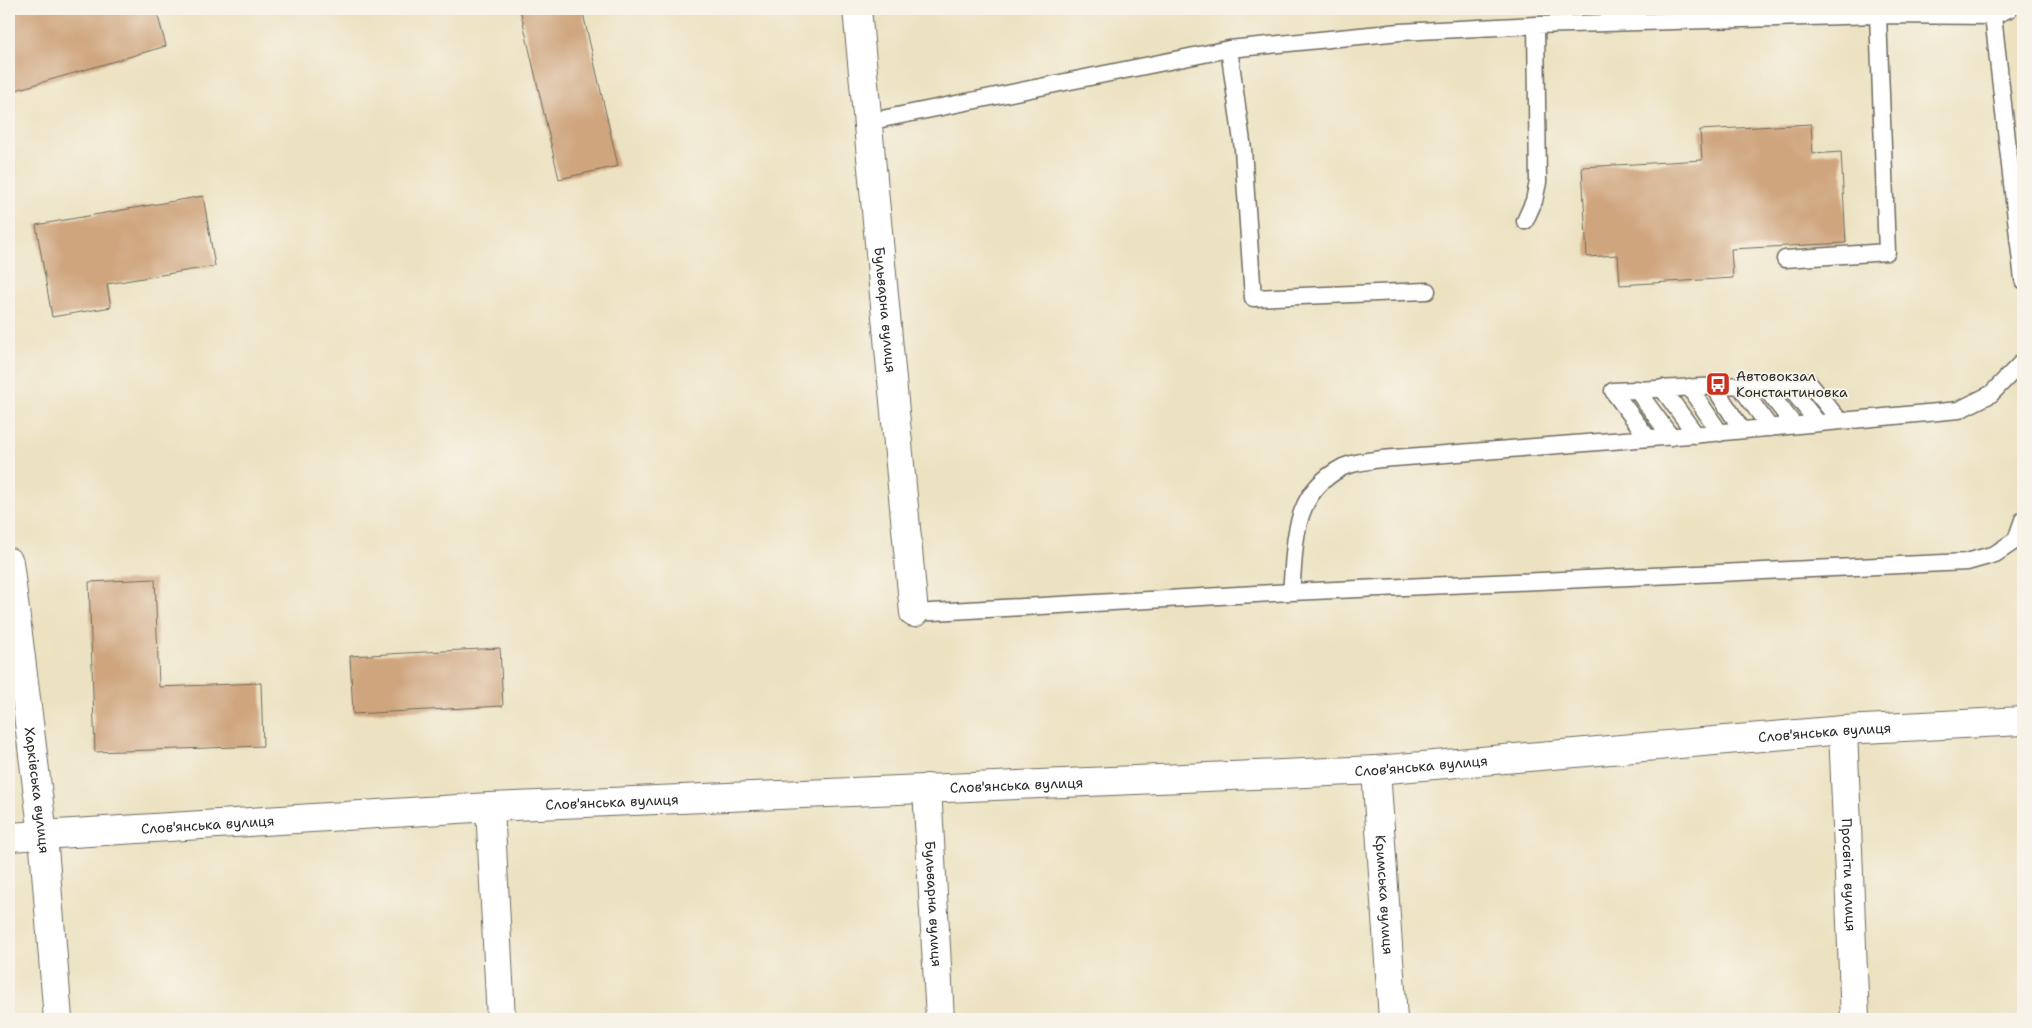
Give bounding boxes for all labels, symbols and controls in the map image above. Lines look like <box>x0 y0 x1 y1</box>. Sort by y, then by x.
street label: Бульварна вулиця <box>870 246 900 373</box>
place label: Автовокзал Константиновка <box>1736 367 1848 401</box>
bus stop icon: Автовокзал Константиновка <box>1705 371 1731 397</box>
street label: Слов'янська вулиця <box>1757 719 1892 746</box>
street label: Харківська вулиця <box>21 726 53 854</box>
street label: Слов'янська вулиця <box>1354 751 1488 780</box>
street label: Слов'янська вулиця <box>950 773 1084 797</box>
street label: Слов'янська вулиця <box>545 790 679 814</box>
street label: Слов'янська вулиця <box>140 811 275 838</box>
street label: Просвіти вулиця <box>1838 818 1860 932</box>
street label: Кримська вулиця <box>1371 834 1398 955</box>
street label: Бульварна вулиця <box>921 840 946 967</box>

